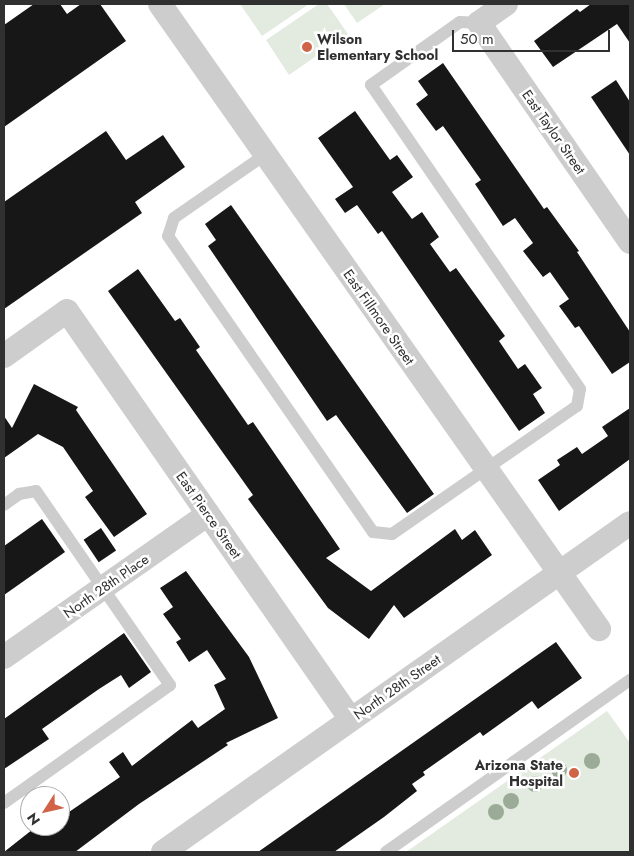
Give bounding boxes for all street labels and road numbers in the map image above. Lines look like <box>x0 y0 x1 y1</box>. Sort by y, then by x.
street label: East Taylor Street <box>519 87 589 177</box>
street label: East Fillmore Street <box>340 266 418 368</box>
street label: East Pierce Street <box>173 468 245 562</box>
street label: North 28th Place <box>60 550 152 622</box>
street label: North 28th Street <box>350 651 444 723</box>

